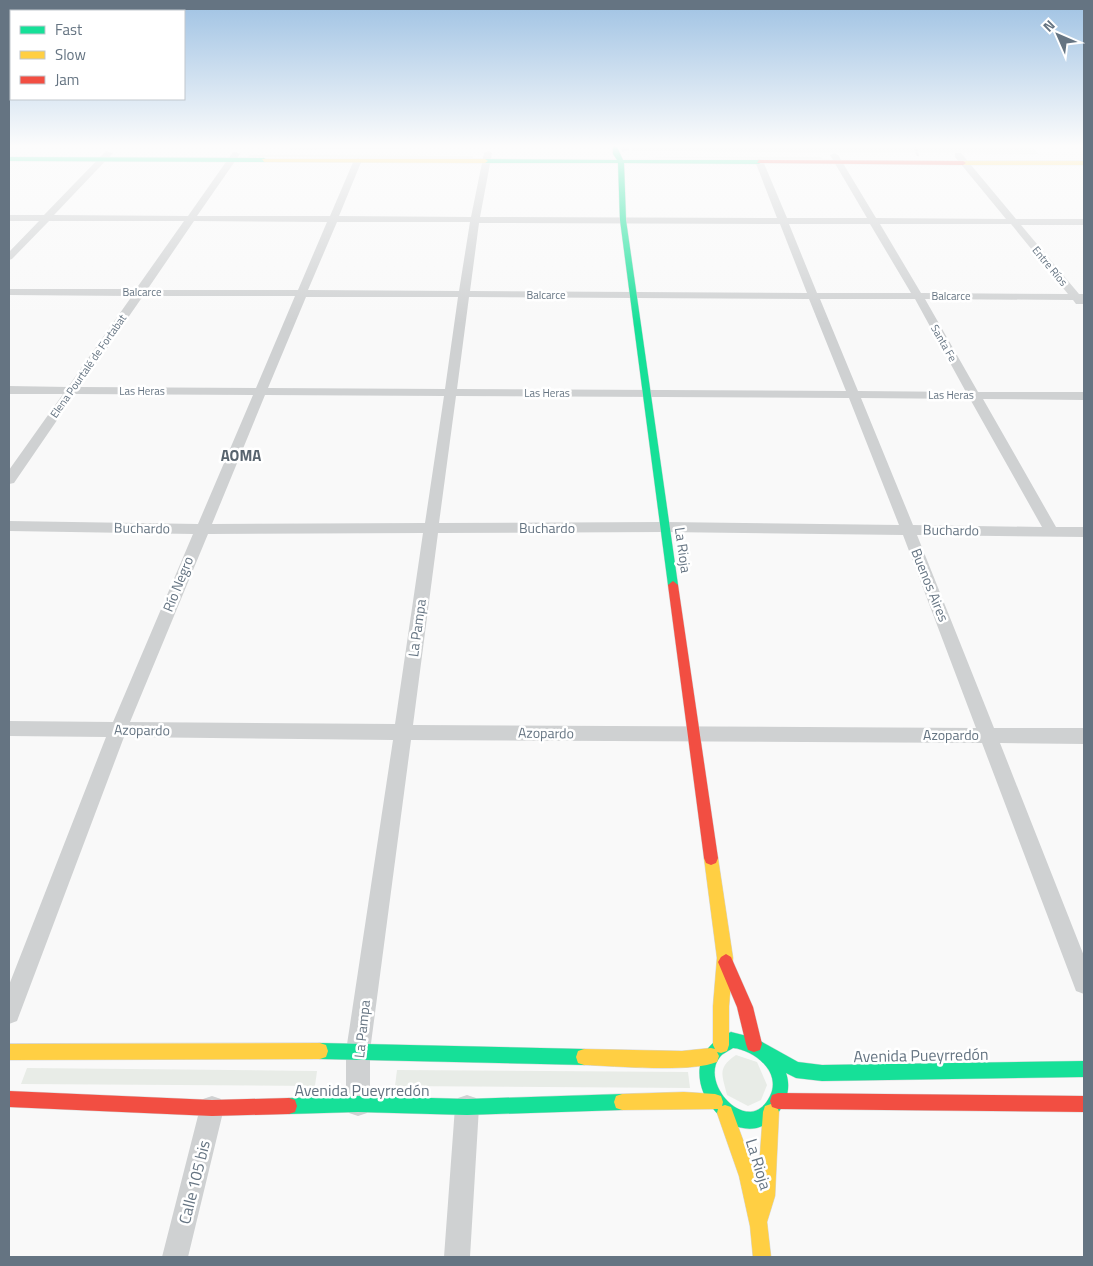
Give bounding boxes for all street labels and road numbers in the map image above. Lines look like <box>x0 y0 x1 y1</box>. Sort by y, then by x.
street label: Entre Ríos <box>1029 243 1071 289</box>
street label: Balcarce <box>122 284 162 300</box>
street label: Balcarce <box>526 287 566 303</box>
street label: Balcarce <box>931 288 971 304</box>
street label: Elena Pourtalé de Fortabat <box>46 311 130 421</box>
street label: Santa Fe <box>927 322 961 365</box>
street label: Las Heras <box>119 383 165 399</box>
street label: Las Heras <box>524 385 570 401</box>
street label: Las Heras <box>928 387 974 403</box>
street label: Buchardo <box>114 517 170 538</box>
street label: Buchardo <box>519 517 575 538</box>
street label: Buchardo <box>923 519 979 540</box>
street label: La Rioja <box>670 526 697 574</box>
street label: Buenos Aires <box>906 545 955 625</box>
street label: Río Negro <box>157 553 198 615</box>
street label: La Pampa <box>402 598 431 658</box>
street label: Azopardo <box>114 719 170 740</box>
street label: Azopardo <box>518 722 574 743</box>
street label: Azopardo <box>923 724 979 745</box>
street label: La Pampa <box>348 999 375 1059</box>
street label: Avenida Pueyrredón <box>853 1042 989 1068</box>
street label: Avenida Pueyrredón <box>294 1078 430 1102</box>
street label: La Rioja <box>740 1135 778 1193</box>
street label: Calle 105 bis <box>172 1138 216 1226</box>

